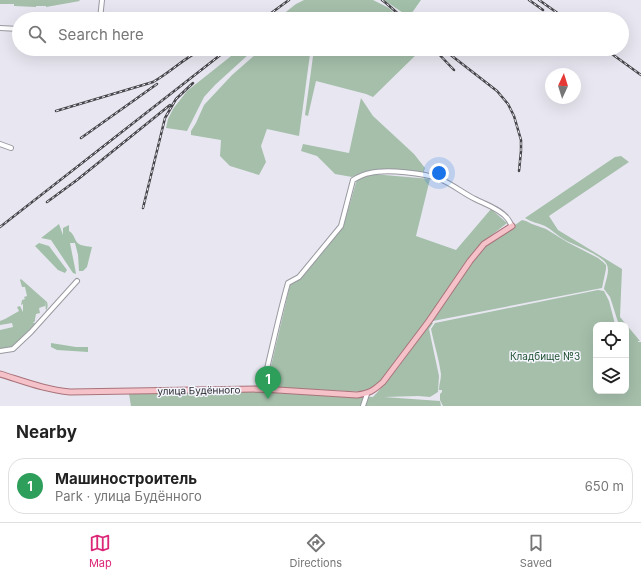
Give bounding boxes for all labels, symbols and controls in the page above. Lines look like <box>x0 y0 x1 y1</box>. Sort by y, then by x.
search box <box>12 12 629 56</box>
icon: search <box>26 23 48 45</box>
text: Search here <box>58 25 144 44</box>
north arrow <box>545 68 581 104</box>
your location <box>429 163 449 183</box>
map controls <box>593 322 629 394</box>
button: locate <box>593 322 629 358</box>
park label: Кладбище №3 <box>510 350 580 362</box>
button: layers <box>593 358 629 394</box>
pin: 1 <box>255 366 281 399</box>
street label: улица Будённого <box>157 383 241 397</box>
text: Nearby <box>16 422 77 442</box>
text: Машиностроитель <box>55 469 197 488</box>
text: 1 <box>27 478 33 494</box>
text: 650 m <box>585 478 624 494</box>
text: Park · улица Будённого <box>55 488 202 504</box>
tab: Map <box>89 532 112 570</box>
tab: Directions <box>290 532 342 570</box>
tab: Saved <box>520 532 552 570</box>

